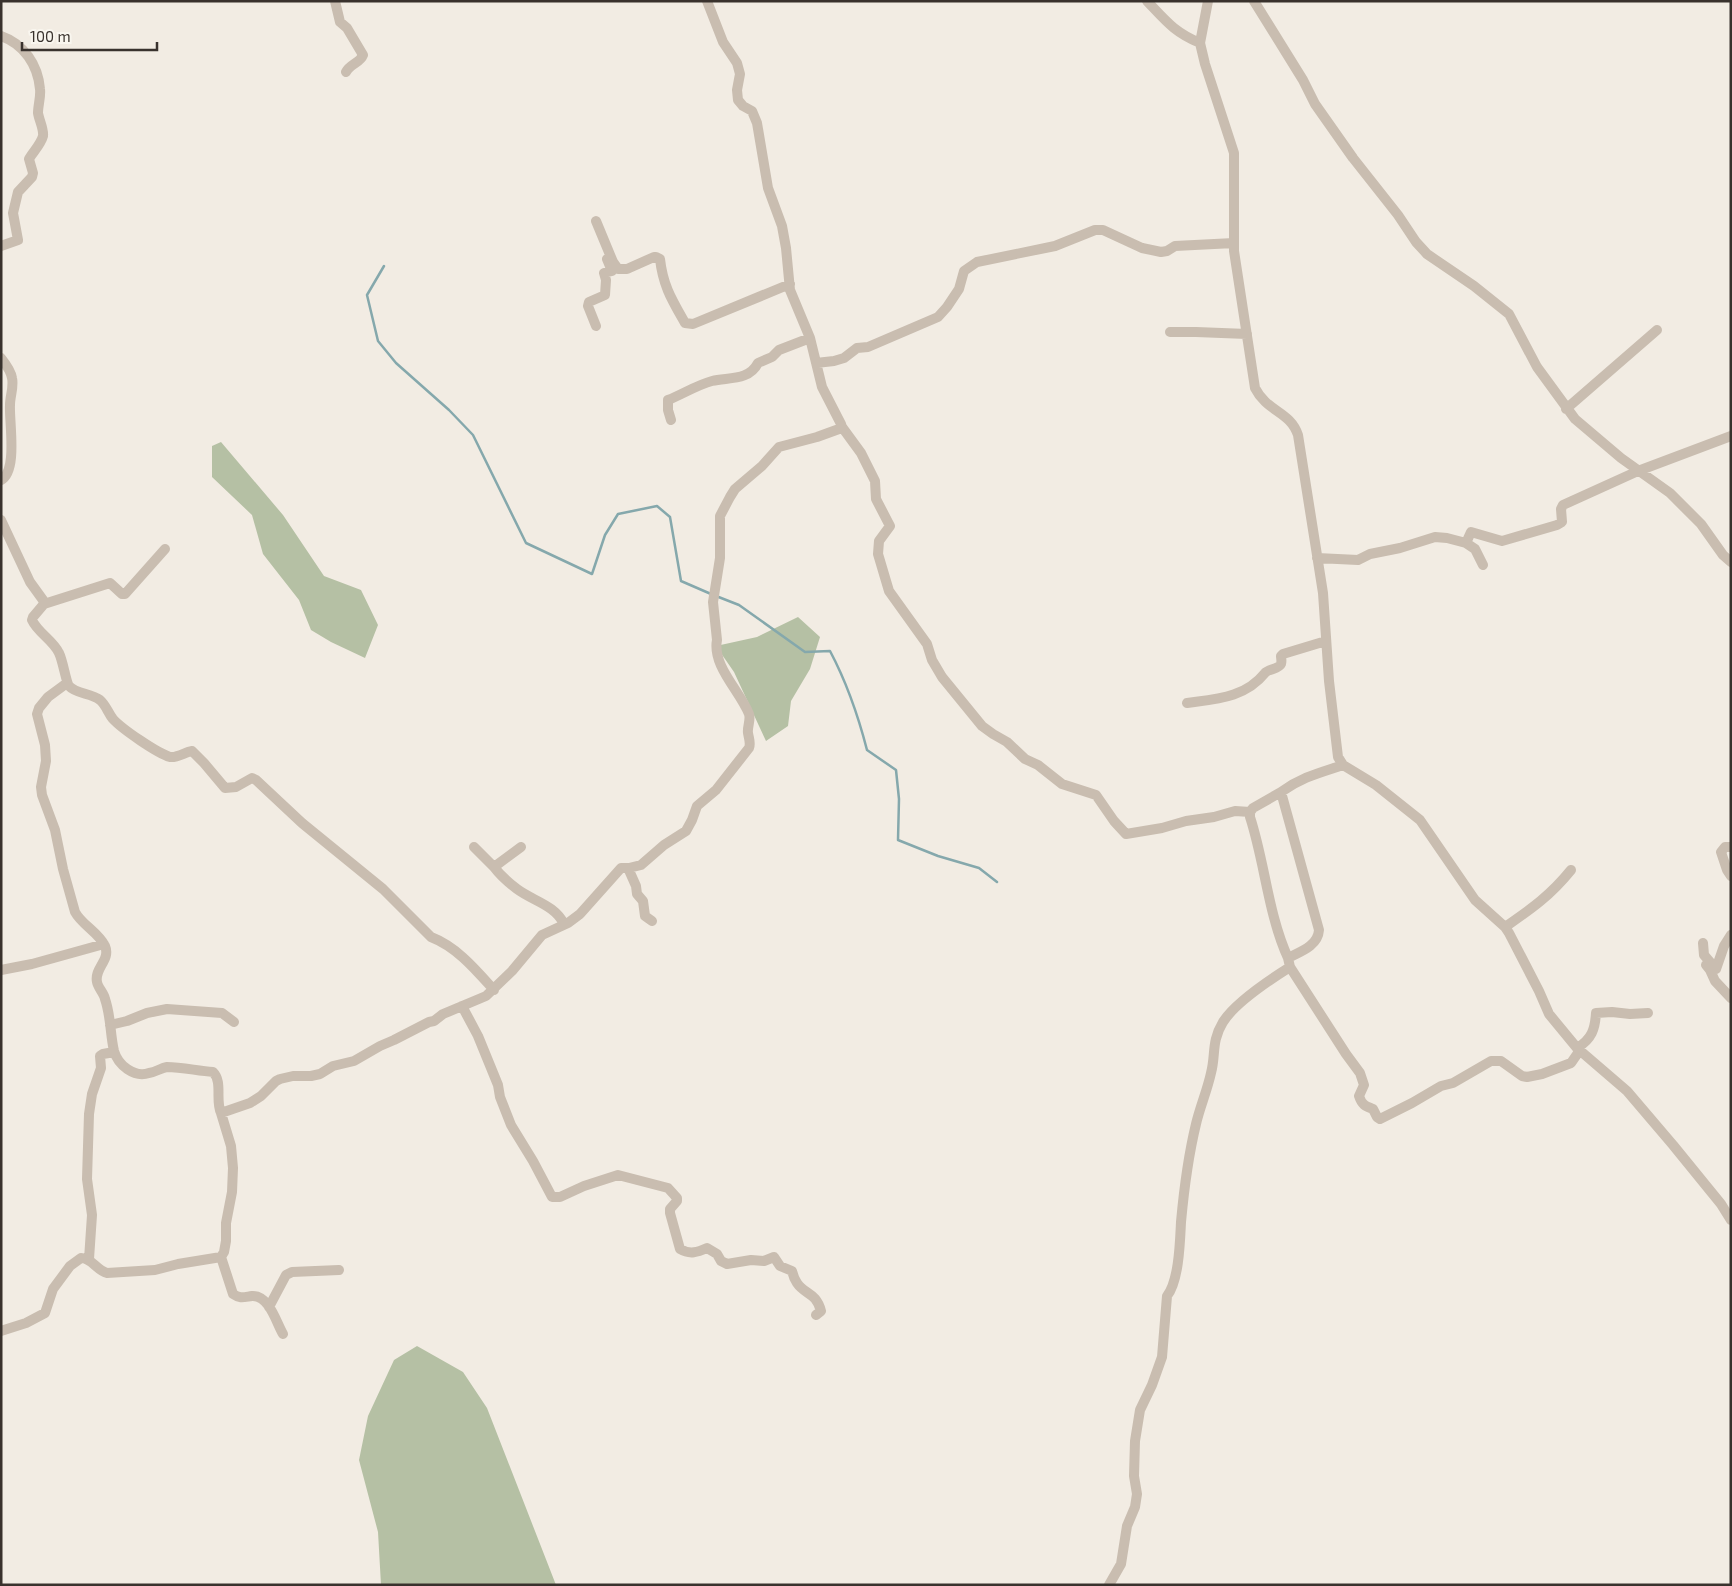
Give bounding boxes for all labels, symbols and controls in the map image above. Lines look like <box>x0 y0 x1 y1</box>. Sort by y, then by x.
scale bar <box>22 20 158 52</box>
text: 100 m <box>30 27 71 45</box>

